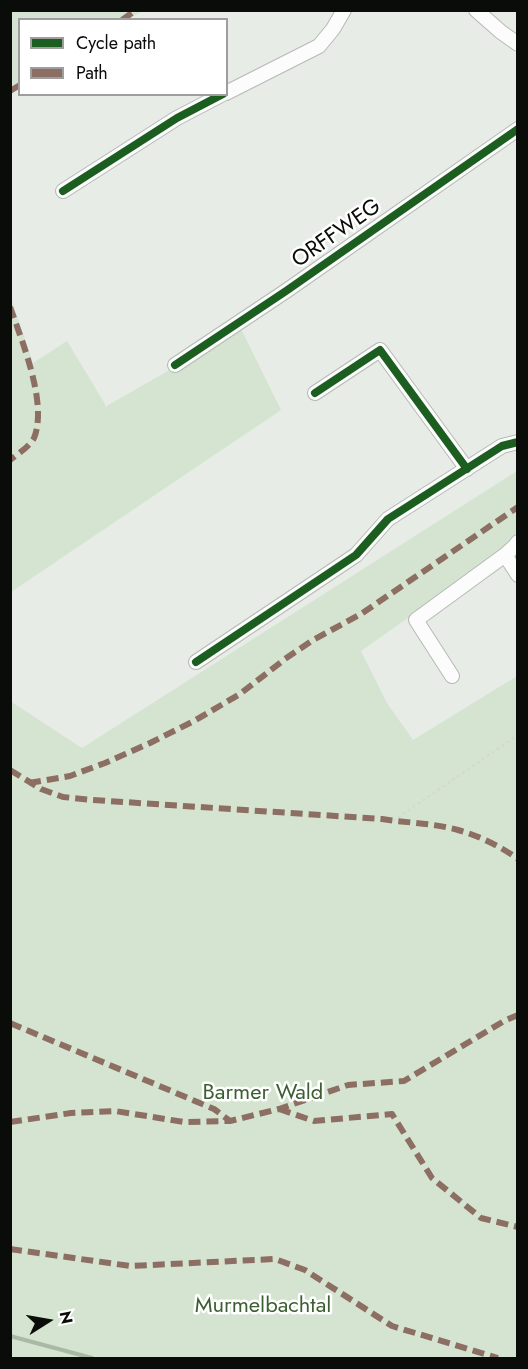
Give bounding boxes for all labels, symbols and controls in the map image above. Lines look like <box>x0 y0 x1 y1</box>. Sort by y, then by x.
legend <box>18 18 228 96</box>
text: Cycle path <box>76 30 156 56</box>
text: Path <box>76 60 108 86</box>
street label: ORFFWEG <box>287 194 387 274</box>
park label: Barmer Wald <box>203 1081 323 1107</box>
north arrow <box>18 1291 78 1351</box>
park label: Murmelbachtal <box>195 1294 331 1320</box>
text: N <box>54 1309 79 1326</box>

